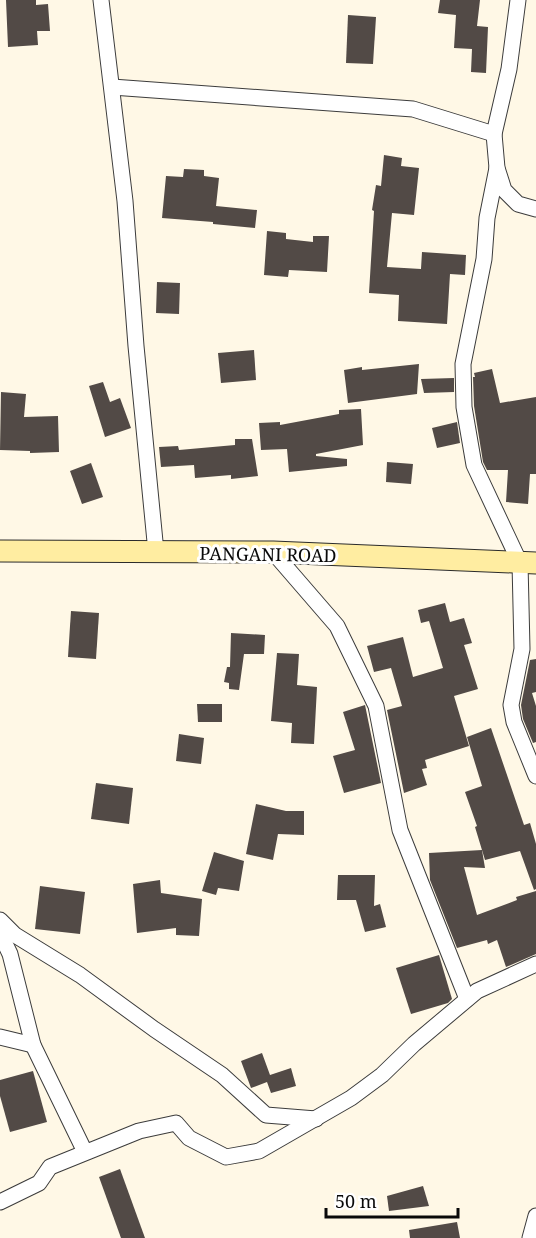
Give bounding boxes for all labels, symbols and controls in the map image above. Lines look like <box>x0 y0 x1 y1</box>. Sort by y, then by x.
street label: PANGANI ROAD <box>199 541 337 567</box>
scale bar <box>326 1181 458 1219</box>
text: 50 m <box>335 1189 377 1213</box>

